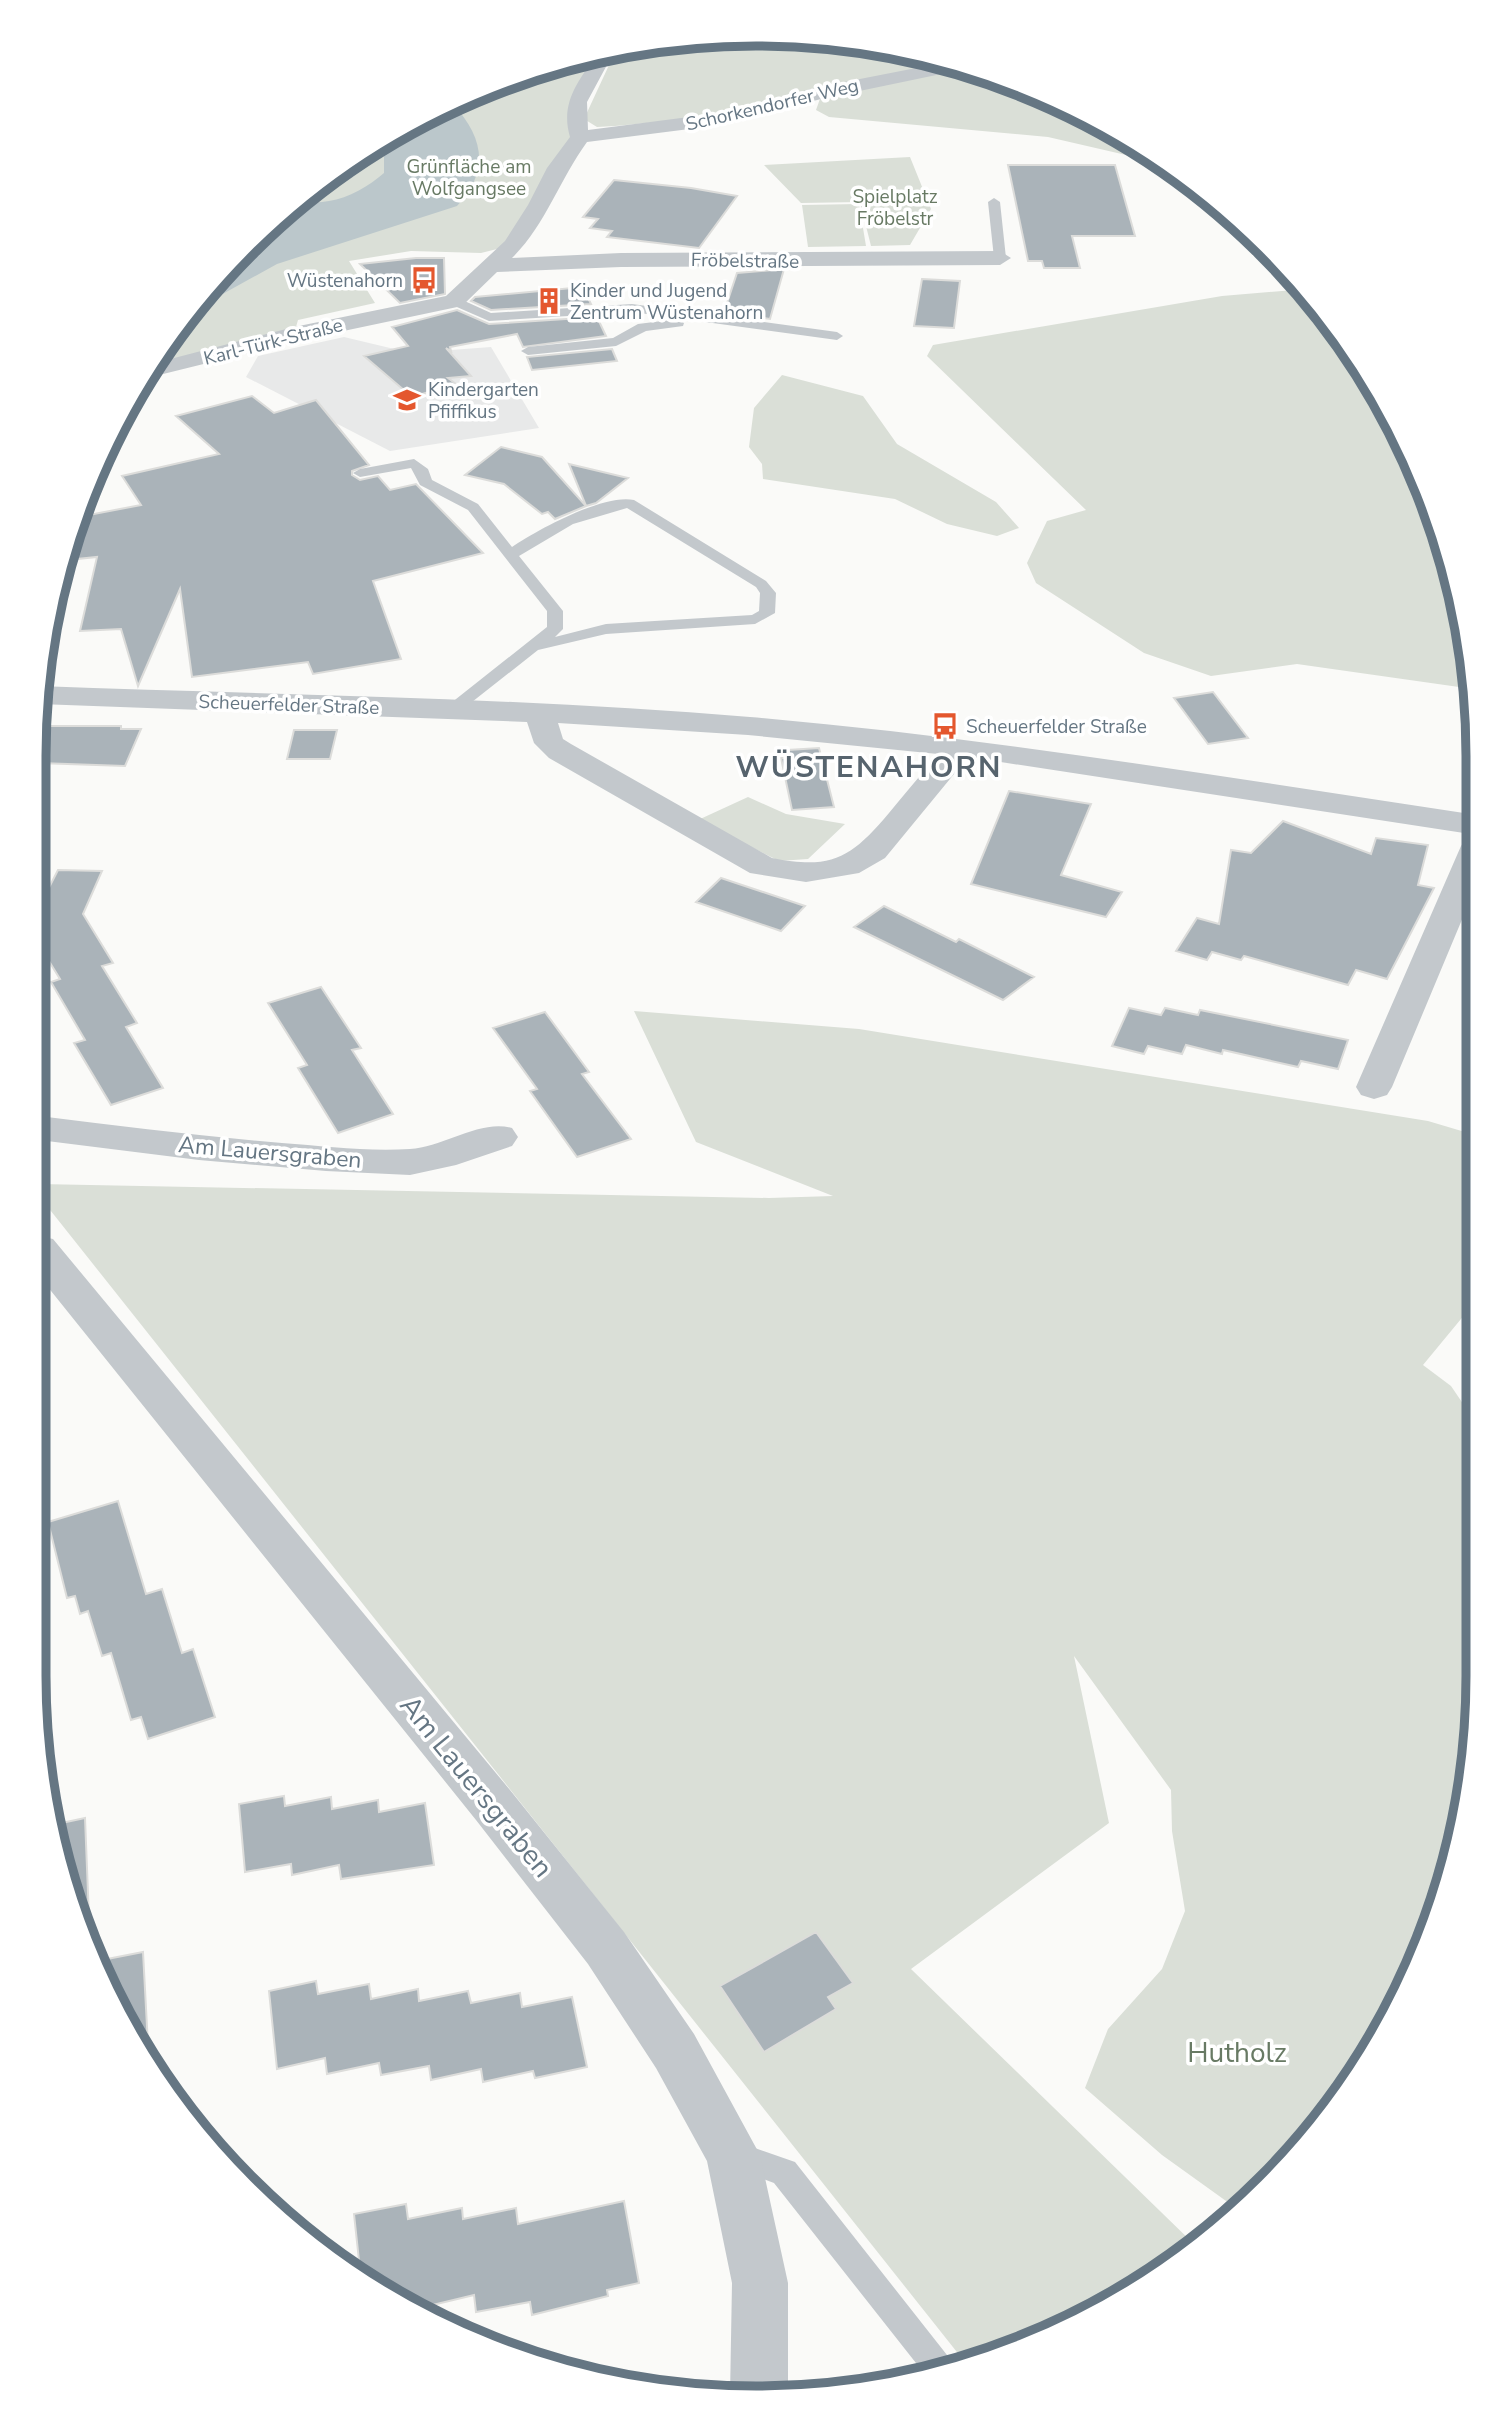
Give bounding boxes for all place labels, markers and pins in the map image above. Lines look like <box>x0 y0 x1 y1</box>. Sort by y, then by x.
bus stop icon: Wüstenahorn <box>409 265 439 295</box>
place label: Wüstenahorn <box>287 268 403 294</box>
place label: Kinder und Jugend Zentrum Wüstenahorn <box>570 278 763 326</box>
building icon: Kinder und Jugend Zentrum Wüstenahorn <box>534 286 564 316</box>
place label: Kindergarten Pfiffikus <box>428 377 539 425</box>
school or university icon: Kindergarten Pfiffikus <box>392 385 422 415</box>
bus stop icon: Scheuerfelder Straße <box>930 711 960 741</box>
place label: Scheuerfelder Straße <box>966 714 1147 740</box>

